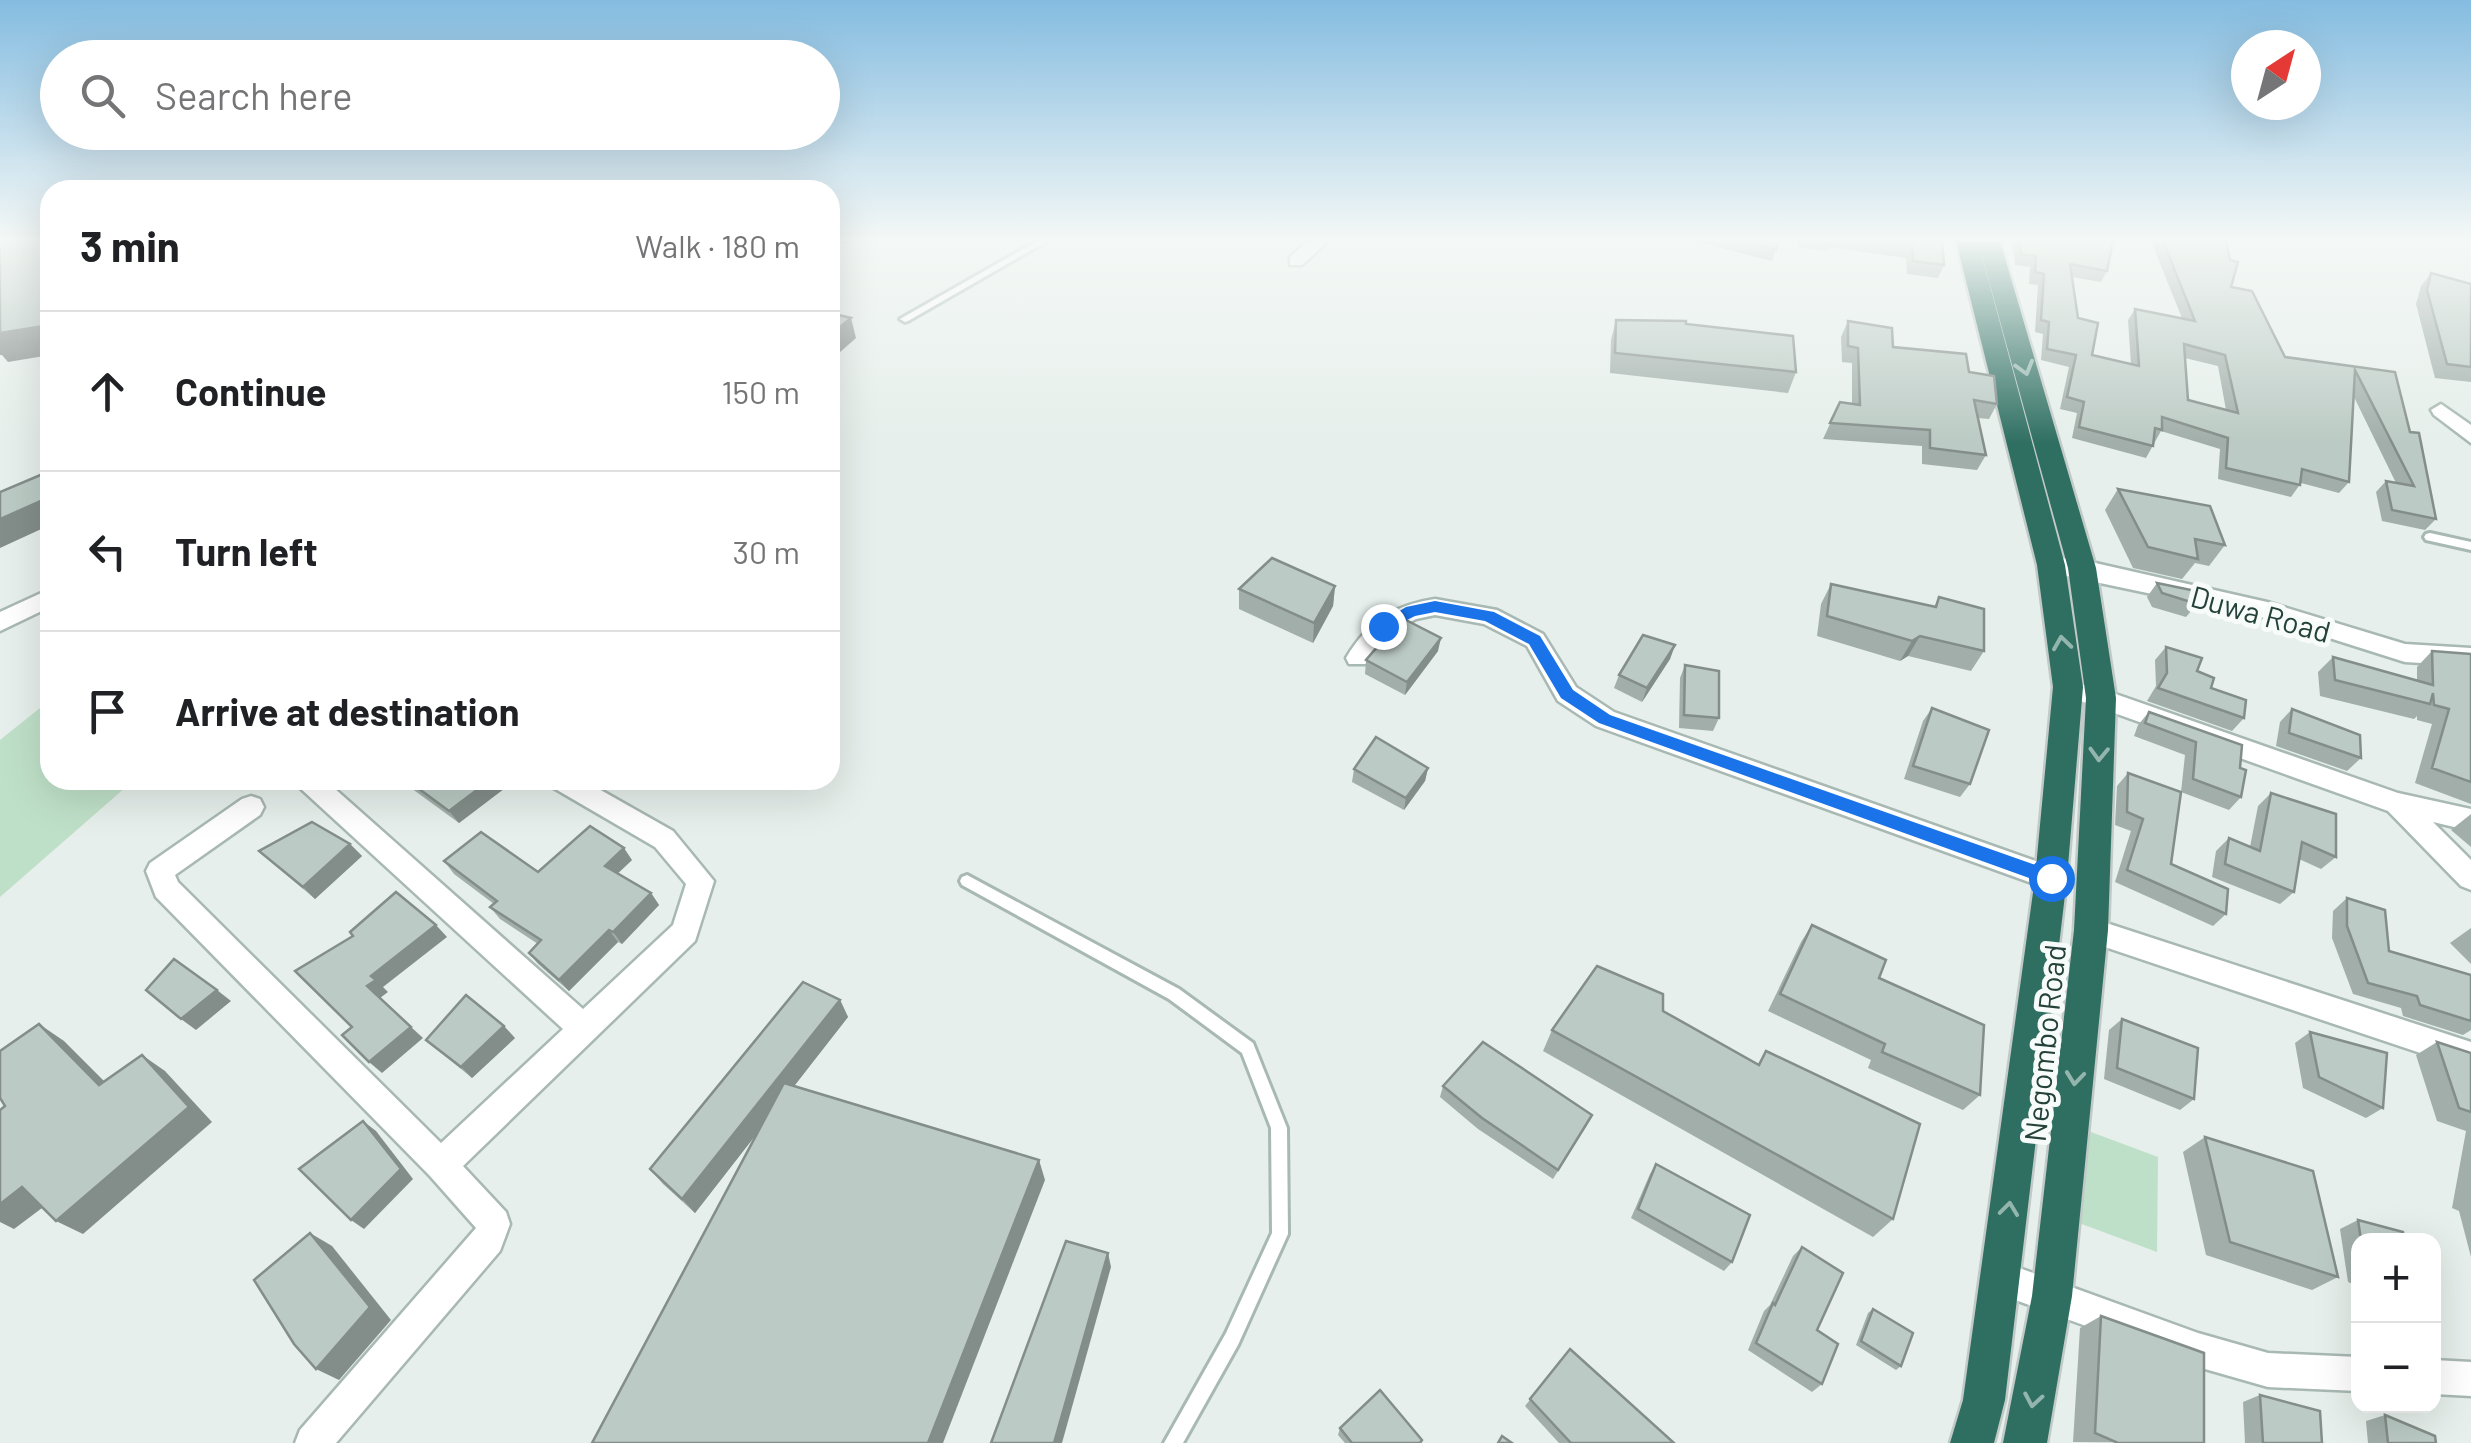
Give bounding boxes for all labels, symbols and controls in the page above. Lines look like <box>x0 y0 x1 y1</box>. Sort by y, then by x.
north arrow <box>2231 30 2321 120</box>
search box <box>40 40 840 150</box>
icon: search <box>75 68 130 123</box>
text: Search here <box>155 72 353 118</box>
text: 3 min <box>80 220 180 270</box>
text: Walk · 180 m <box>635 226 800 264</box>
one-way arrow <box>2014 359 2035 377</box>
icon: ahead <box>80 364 135 419</box>
text: Continue <box>175 368 326 414</box>
text: 150 m <box>721 372 800 410</box>
icon: left <box>80 524 135 579</box>
text: Turn left <box>175 528 318 574</box>
text: 30 m <box>733 532 800 570</box>
street label: Duwa Road <box>2187 577 2335 649</box>
route end <box>1361 604 1407 650</box>
one-way arrow <box>2052 634 2073 650</box>
icon: arrive <box>80 684 135 739</box>
text: Arrive at destination <box>175 688 520 734</box>
one-way arrow <box>2088 747 2109 763</box>
route start <box>2029 856 2075 902</box>
street label: Negombo Road <box>2016 943 2072 1143</box>
one-way arrow <box>2065 1071 2086 1087</box>
one-way arrow <box>1998 1200 2019 1216</box>
map controls <box>2351 1233 2441 1413</box>
button: + <box>2351 1233 2441 1323</box>
button: − <box>2351 1323 2441 1413</box>
one-way arrow <box>2023 1391 2044 1408</box>

